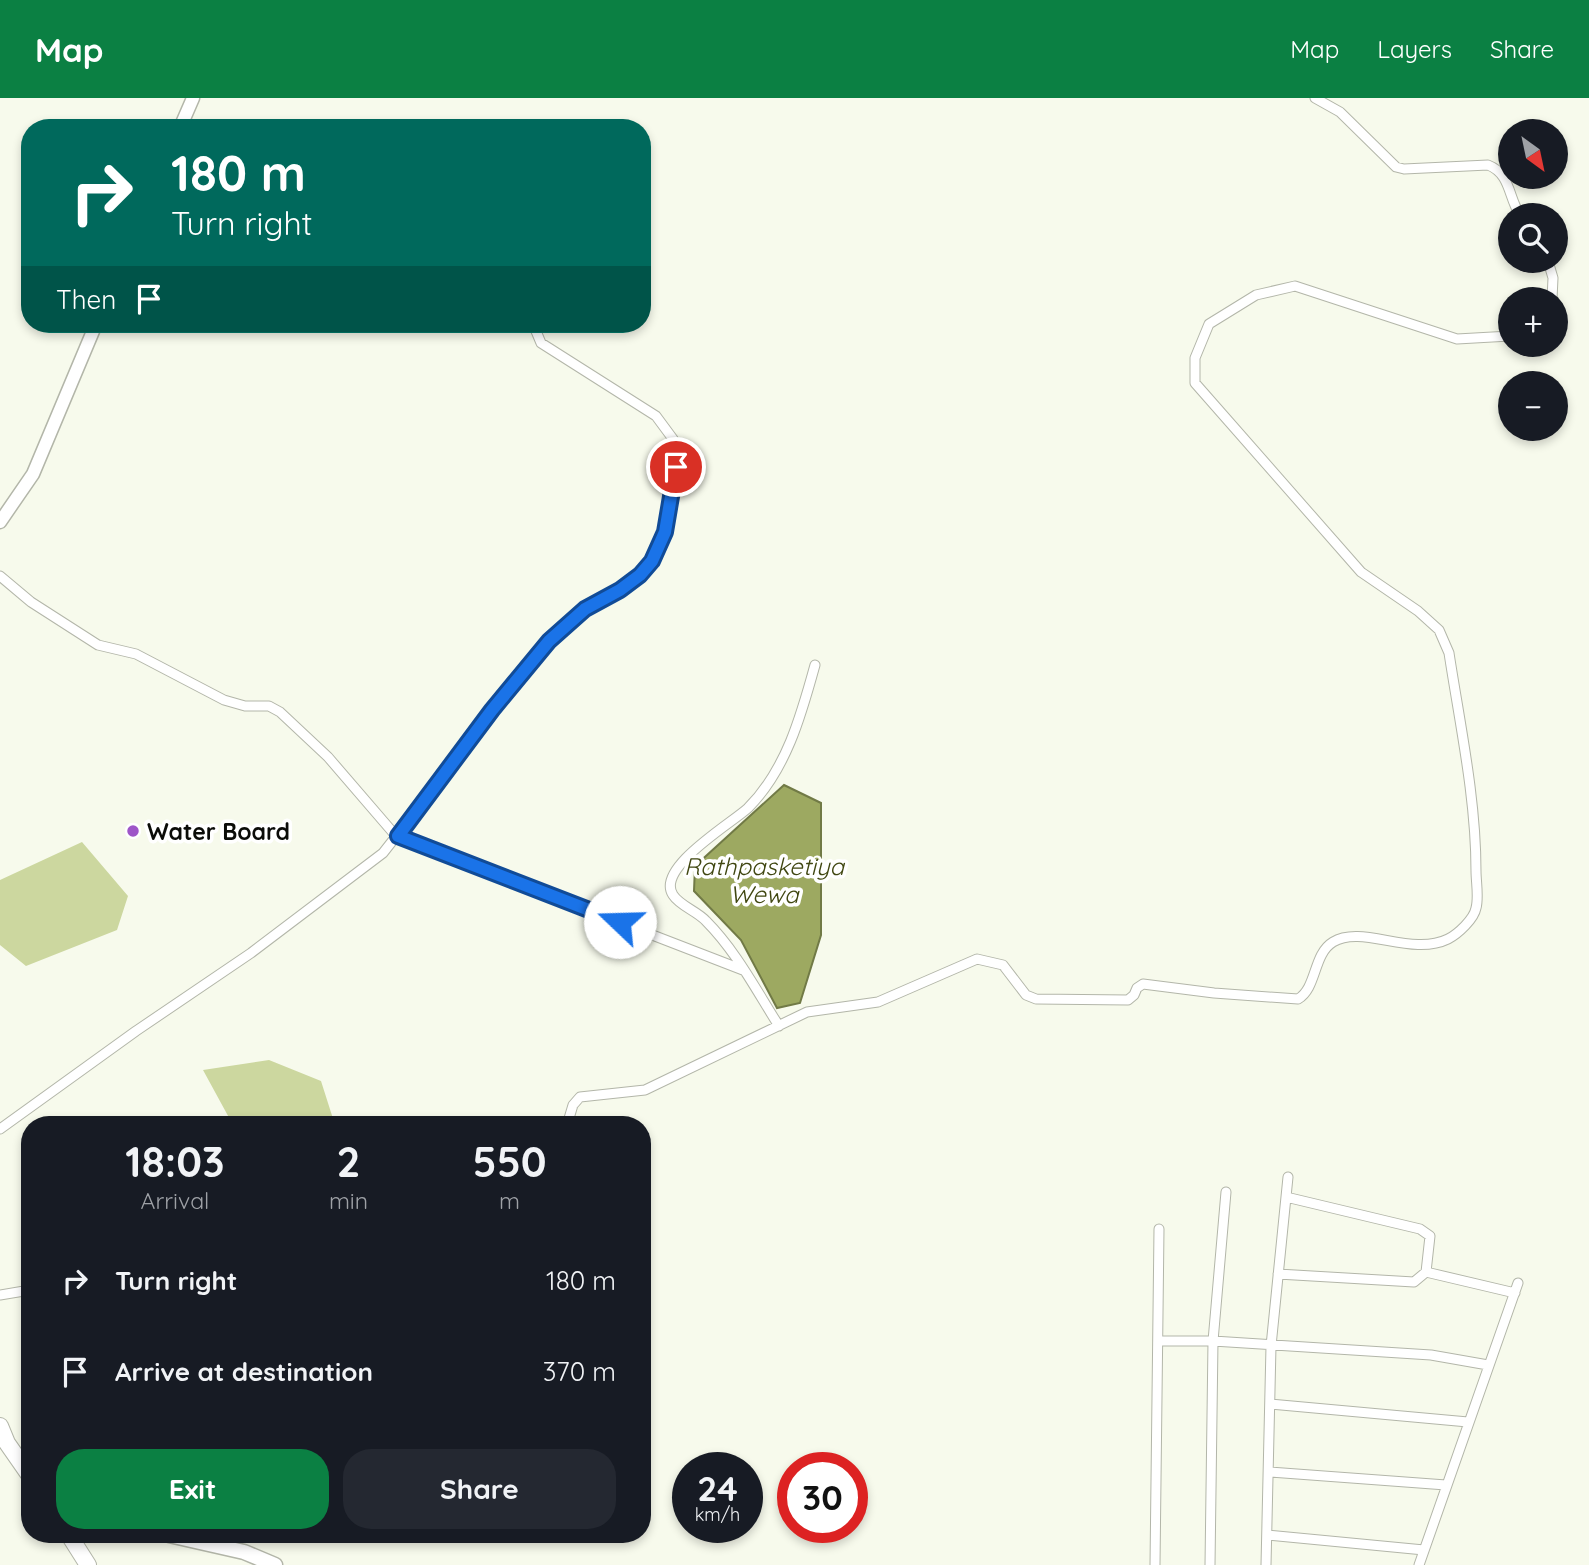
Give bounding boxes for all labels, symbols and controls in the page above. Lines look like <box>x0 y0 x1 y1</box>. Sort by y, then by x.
text: Map <box>35 29 103 70</box>
text: Map <box>1290 34 1339 64</box>
text: Layers <box>1377 34 1452 64</box>
text: Share <box>1490 34 1554 64</box>
north arrow <box>1498 119 1568 189</box>
map controls <box>1498 119 1568 441</box>
text: 180 m <box>171 142 306 203</box>
icon: right <box>56 147 147 238</box>
text: Turn right <box>171 203 312 243</box>
button: search <box>1498 203 1568 273</box>
icon: arrive <box>130 280 168 318</box>
text: Then <box>56 283 116 316</box>
button: + <box>1498 287 1568 357</box>
button: − <box>1498 371 1568 441</box>
pin <box>646 437 706 497</box>
icon: arrive <box>657 448 695 486</box>
place label: Water Board <box>147 817 290 846</box>
marker: Water Board <box>125 823 141 839</box>
water label: Rathpasketiya Wewa <box>684 851 846 909</box>
position arrow <box>583 885 657 959</box>
text: 18:03 <box>125 1135 225 1188</box>
text: 2 <box>337 1135 360 1188</box>
text: 550 <box>472 1135 547 1188</box>
text: Arrival <box>141 1186 209 1215</box>
text: min <box>329 1186 368 1215</box>
text: m <box>499 1186 520 1215</box>
icon: right <box>56 1262 94 1300</box>
text: Turn right <box>115 1264 237 1297</box>
text: 180 m <box>546 1264 616 1297</box>
icon: arrive <box>56 1353 94 1391</box>
text: Arrive at destination <box>115 1355 373 1388</box>
text: 370 m <box>543 1355 616 1388</box>
button: Exit <box>56 1449 329 1529</box>
button: Share <box>343 1449 616 1529</box>
speed limit sign: 30 <box>777 1452 868 1543</box>
text: 24 <box>697 1466 738 1510</box>
text: km/h <box>695 1503 740 1526</box>

